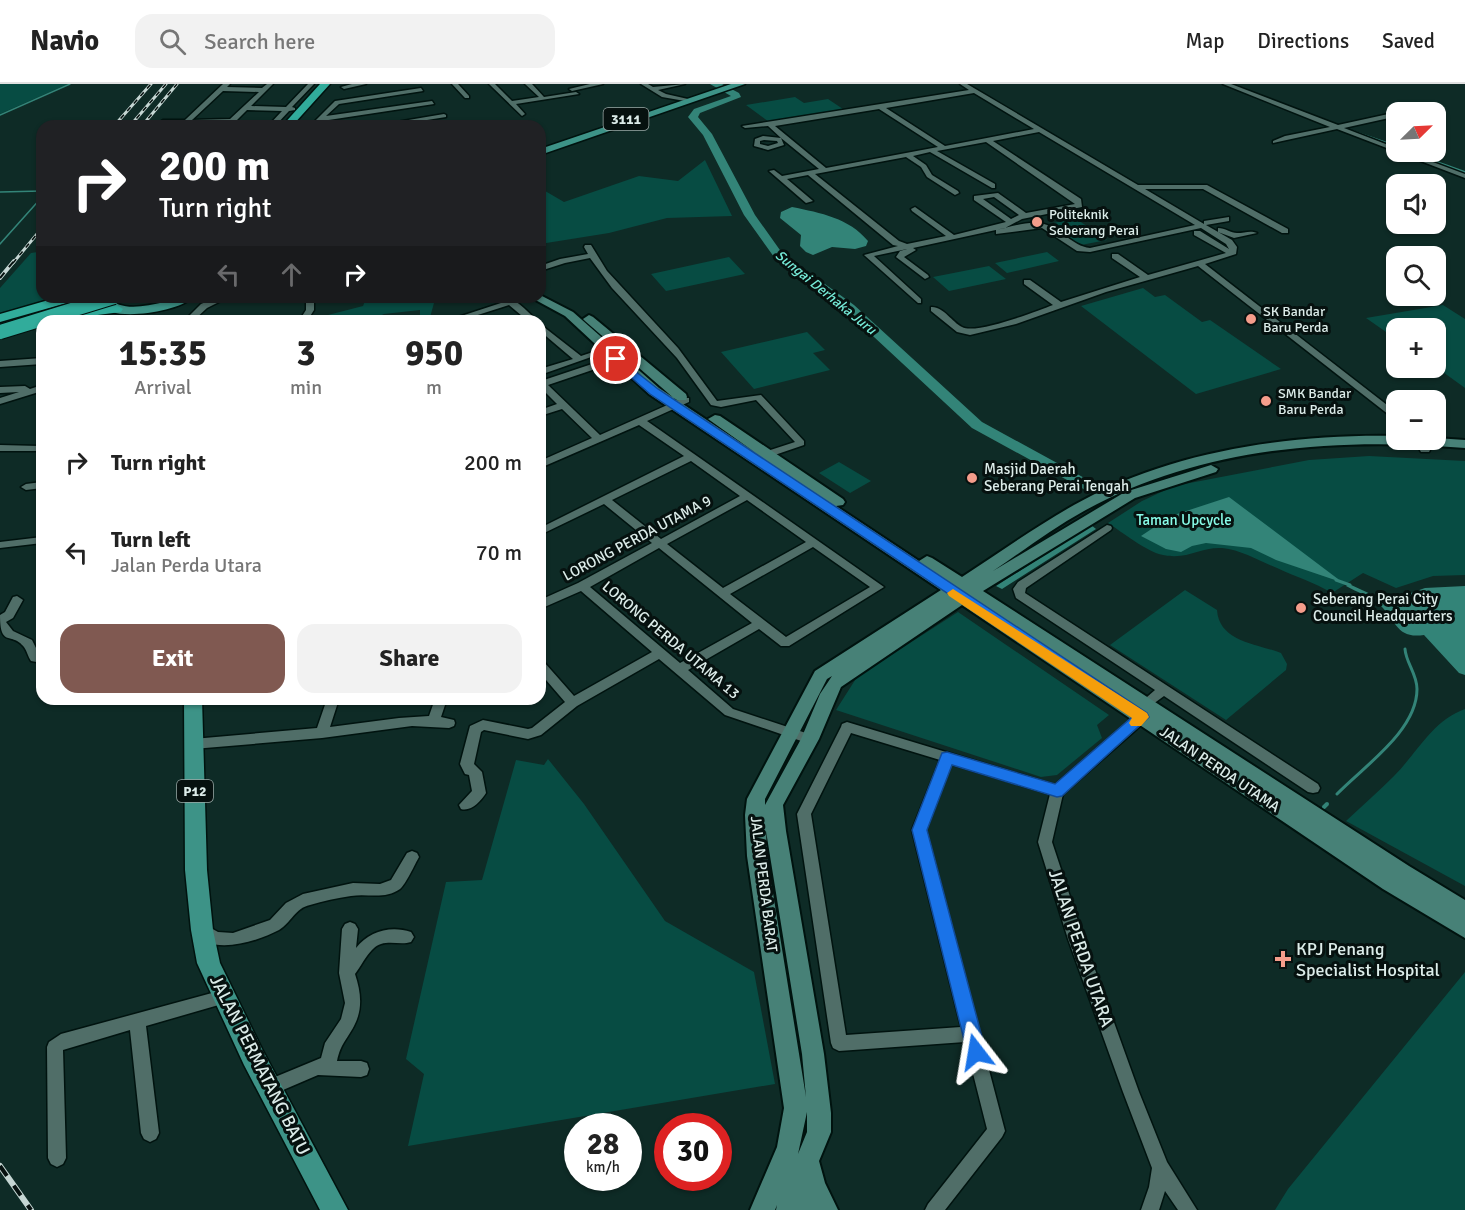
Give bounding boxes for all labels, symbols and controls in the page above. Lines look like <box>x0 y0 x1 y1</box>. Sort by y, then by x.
search box <box>135 14 555 68</box>
text: Navio <box>30 24 99 58</box>
icon: search <box>156 25 189 58</box>
text: Search here <box>204 28 315 55</box>
text: Map <box>1186 28 1224 54</box>
text: Directions <box>1257 28 1349 54</box>
text: Saved <box>1382 28 1435 54</box>
north arrow <box>1386 102 1446 162</box>
map controls <box>1386 102 1446 450</box>
road number: 3111 <box>604 108 648 130</box>
text: 200 m <box>159 141 270 192</box>
icon: right <box>60 144 138 222</box>
button: sound <box>1386 174 1446 234</box>
text: Turn right <box>159 192 272 225</box>
place label: Politeknik Seberang Perai <box>1049 206 1139 239</box>
marker: Politeknik Seberang Perai <box>1030 215 1044 229</box>
button: search <box>1386 246 1446 306</box>
water label: Sungai Derhaka Juru <box>772 247 880 339</box>
icon: left <box>212 258 245 291</box>
icon: ahead <box>275 258 308 291</box>
icon: right <box>338 258 371 291</box>
place label: SK Bandar Baru Perda <box>1263 303 1329 336</box>
marker: SK Bandar Baru Perda <box>1244 312 1258 326</box>
button: + <box>1386 318 1446 378</box>
text: 15:35 <box>119 331 207 376</box>
text: 3 <box>296 331 316 376</box>
text: 950 <box>405 331 463 376</box>
pin <box>590 333 641 384</box>
icon: arrive <box>599 342 632 375</box>
text: Arrival <box>134 375 192 400</box>
text: min <box>290 375 322 400</box>
text: m <box>426 375 442 400</box>
place label: SMK Bandar Baru Perda <box>1278 385 1352 418</box>
button: − <box>1386 390 1446 450</box>
marker: SMK Bandar Baru Perda <box>1259 394 1273 408</box>
icon: right <box>60 446 93 479</box>
text: Turn right <box>111 449 206 476</box>
text: 200 m <box>464 449 522 476</box>
place label: Masjid Daerah Seberang Perai Tengah <box>984 460 1129 495</box>
marker: Masjid Daerah Seberang Perai Tengah <box>965 471 979 485</box>
street label: LORONG PERDA UTAMA 9 <box>560 491 714 585</box>
park label: Taman Upcycle <box>1136 511 1232 529</box>
text: Turn left <box>111 526 191 553</box>
icon: left <box>60 536 93 569</box>
text: 70 m <box>476 539 522 566</box>
text: Jalan Perda Utara <box>111 553 262 578</box>
street label: LORONG PERDA UTAMA 13 <box>599 577 743 703</box>
place label: Seberang Perai City Council Headquarters <box>1313 590 1453 625</box>
marker: Seberang Perai City Council Headquarters <box>1294 601 1308 615</box>
button: Exit <box>60 624 285 693</box>
button: Share <box>297 624 522 693</box>
street label: JALAN PERDA UTAMA <box>1157 722 1283 816</box>
road number: P12 <box>177 780 213 802</box>
street label: JALAN PERDA BARAT <box>747 815 781 954</box>
street label: JALAN PERDA UTARA <box>1044 866 1118 1030</box>
place label: KPJ Penang Specialist Hospital <box>1296 938 1440 981</box>
marker: KPJ Penang Specialist Hospital <box>1274 950 1292 968</box>
street label: JALAN PERMATANG BATU <box>205 971 315 1159</box>
position arrow <box>944 1020 1008 1084</box>
speed limit sign: 30 <box>654 1113 732 1191</box>
text: 28 <box>587 1126 619 1163</box>
text: km/h <box>586 1158 620 1176</box>

